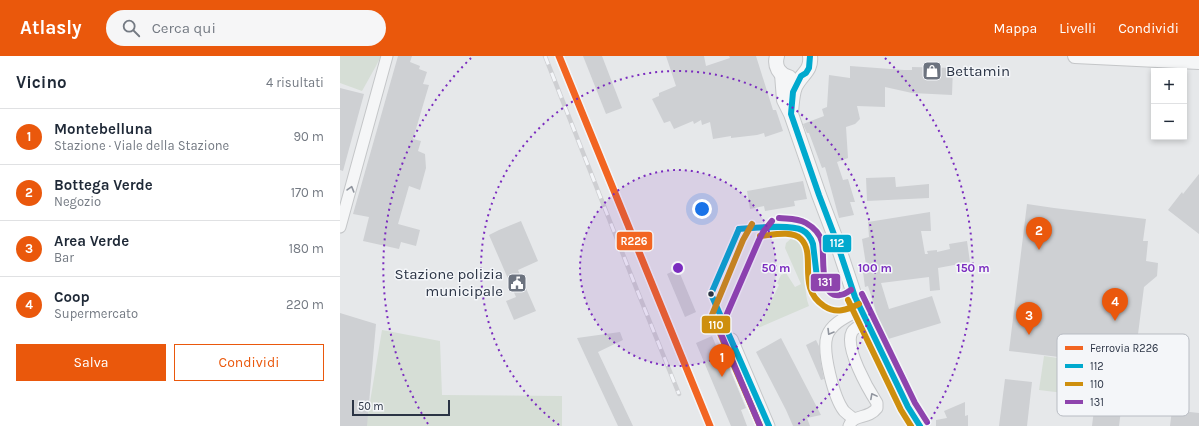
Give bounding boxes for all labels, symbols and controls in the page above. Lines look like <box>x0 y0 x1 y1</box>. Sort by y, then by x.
search box <box>106 10 386 46</box>
text: Atlasly <box>20 17 82 39</box>
icon: search <box>120 17 142 39</box>
text: Cerca qui <box>152 19 216 37</box>
text: Mappa <box>994 20 1037 37</box>
text: Livelli <box>1059 20 1096 37</box>
text: Condividi <box>1118 20 1179 37</box>
shop icon: Bettamin <box>921 60 943 82</box>
place label: Bettamin <box>946 62 1010 80</box>
map controls <box>1151 68 1187 140</box>
button: + <box>1151 68 1187 104</box>
text: Vicino <box>16 72 67 92</box>
text: 4 risultati <box>266 75 324 90</box>
button: − <box>1151 104 1187 140</box>
text: Montebelluna <box>54 120 153 138</box>
text: 1 <box>27 129 31 144</box>
text: 90 m <box>293 129 324 144</box>
text: Stazione · Viale della Stazione <box>54 138 229 153</box>
text: Bottega Verde <box>54 176 153 194</box>
text: 2 <box>25 185 33 200</box>
text: 170 m <box>291 185 324 200</box>
one-way arrow <box>346 186 355 193</box>
text: Negozio <box>54 194 101 209</box>
your location <box>692 199 712 219</box>
pin: 2 <box>1026 217 1052 250</box>
line badge: R226 <box>616 231 653 251</box>
text: Area Verde <box>54 232 129 250</box>
line badge: 112 <box>822 234 852 253</box>
text: R226 <box>620 235 648 248</box>
text: 112 <box>830 237 845 250</box>
text: 3 <box>25 241 33 256</box>
text: 180 m <box>289 241 324 256</box>
text: Bar <box>54 250 74 265</box>
centre of rings <box>671 261 685 275</box>
text: 50 m <box>762 261 791 275</box>
text: 100 m <box>858 261 892 275</box>
text: 150 m <box>956 261 990 275</box>
place label: Stazione polizia municipale <box>394 265 503 300</box>
public building icon: Stazione polizia municipale <box>506 272 528 294</box>
line badge: 131 <box>810 273 841 292</box>
text: 131 <box>818 276 832 289</box>
text: Coop <box>54 288 90 306</box>
pin: 4 <box>1102 288 1128 321</box>
unlabelled marker <box>706 289 716 299</box>
text: 4 <box>25 297 33 312</box>
text: 220 m <box>286 297 324 312</box>
pin: 3 <box>1016 302 1042 335</box>
text: Supermercato <box>54 306 138 321</box>
line badge: 110 <box>701 315 731 334</box>
text: 110 <box>709 319 723 332</box>
one-way arrow <box>828 328 835 335</box>
legend <box>1057 334 1189 416</box>
text: Ferrovia R226 <box>1090 342 1158 355</box>
button: Salva <box>16 344 166 381</box>
button: Condividi <box>174 344 324 381</box>
pin: 1 <box>709 344 735 377</box>
text: 112 <box>1090 360 1104 373</box>
text: 110 <box>1090 378 1104 391</box>
one-way arrow <box>870 393 878 400</box>
text: 131 <box>1090 396 1104 409</box>
scale bar <box>352 398 450 417</box>
text: 50 m <box>358 400 384 413</box>

